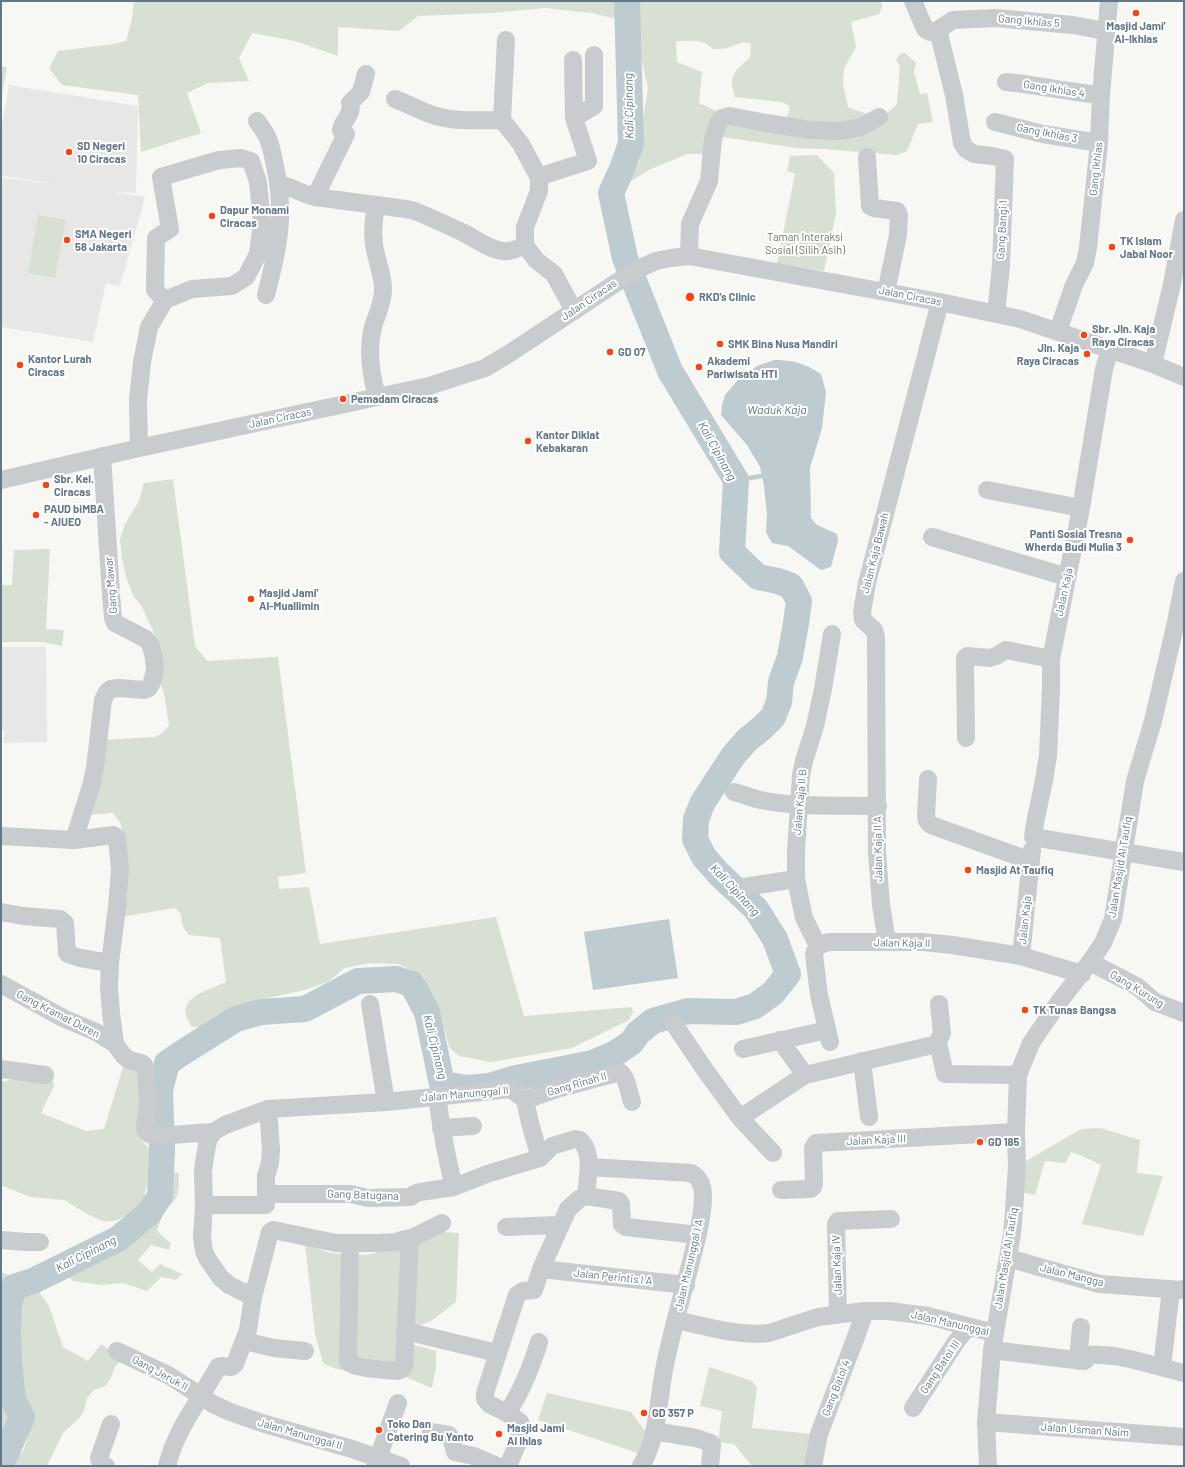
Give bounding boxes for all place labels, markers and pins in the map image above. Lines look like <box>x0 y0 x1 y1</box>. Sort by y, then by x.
marker: Masjid Jami' Al-Ikhlas <box>1131 8 1141 18</box>
place label: Masjid Jami' Al-Ikhlas <box>1106 19 1166 45</box>
place label: SD Negeri 10 Ciracas <box>77 139 126 165</box>
marker: SD Negeri 10 Ciracas <box>64 147 74 157</box>
place label: Dapur Monami Ciracas <box>220 203 289 229</box>
marker: Dapur Monami Ciracas <box>207 211 217 221</box>
place label: SMA Negeri 58 Jakarta <box>75 227 131 253</box>
place label: TK Islam Jabal Noor <box>1120 234 1173 260</box>
marker: SMA Negeri 58 Jakarta <box>62 235 72 245</box>
marker: TK Islam Jabal Noor <box>1107 242 1117 252</box>
place label: RKD's Clinic <box>699 290 756 304</box>
marker: RKD's Clinic <box>684 291 696 303</box>
place label: Sbr. Jln. Kaja Raya Ciracas <box>1092 322 1155 348</box>
marker: Sbr. Jln. Kaja Raya Ciracas <box>1079 330 1089 340</box>
place label: SMK Bina Nusa Mandiri <box>728 337 838 351</box>
marker: SMK Bina Nusa Mandiri <box>715 339 725 349</box>
place label: Jln. Kaja Raya Ciracas <box>1017 341 1079 367</box>
place label: GD 07 <box>618 345 645 359</box>
marker: GD 07 <box>605 347 615 357</box>
marker: Jln. Kaja Raya Ciracas <box>1082 349 1092 359</box>
place label: Kantor Lurah Ciracas <box>28 352 92 378</box>
place label: Akademi Pariwisata HTI <box>707 354 777 380</box>
marker: Kantor Lurah Ciracas <box>15 360 25 370</box>
marker: Akademi Pariwisata HTI <box>694 362 704 372</box>
place label: Pemadam Ciracas <box>351 392 438 406</box>
marker: Pemadam Ciracas <box>338 394 348 404</box>
place label: Kantor Diklat Kebakaran <box>536 428 599 454</box>
marker: Kantor Diklat Kebakaran <box>523 436 533 446</box>
place label: Sbr. Kel. Ciracas <box>54 472 94 498</box>
marker: Sbr. Kel. Ciracas <box>41 480 51 490</box>
place label: PAUD biMBA - AIUEO <box>44 502 104 528</box>
marker: PAUD biMBA - AIUEO <box>31 510 41 520</box>
place label: Panti Sosial Tresna Wherda Budi Mulia 3 <box>1025 527 1122 553</box>
marker: Panti Sosial Tresna Wherda Budi Mulia 3 <box>1125 535 1135 545</box>
place label: Masjid Jami' Al-Muallimin <box>259 586 319 612</box>
marker: Masjid Jami' Al-Muallimin <box>246 594 256 604</box>
place label: Masjid At Taufiq <box>976 863 1054 877</box>
marker: Masjid At Taufiq <box>963 865 973 875</box>
place label: TK Tunas Bangsa <box>1033 1003 1116 1017</box>
marker: TK Tunas Bangsa <box>1020 1005 1030 1015</box>
place label: GD 185 <box>988 1135 1020 1149</box>
marker: GD 185 <box>975 1137 985 1147</box>
place label: GD 357 P <box>652 1406 694 1420</box>
marker: GD 357 P <box>639 1408 649 1418</box>
place label: Toko Dan Catering Bu Yanto <box>387 1417 474 1443</box>
place label: Masjid Jami Al Ihlas <box>507 1421 564 1447</box>
marker: Toko Dan Catering Bu Yanto <box>374 1425 384 1435</box>
marker: Masjid Jami Al Ihlas <box>494 1429 504 1439</box>

